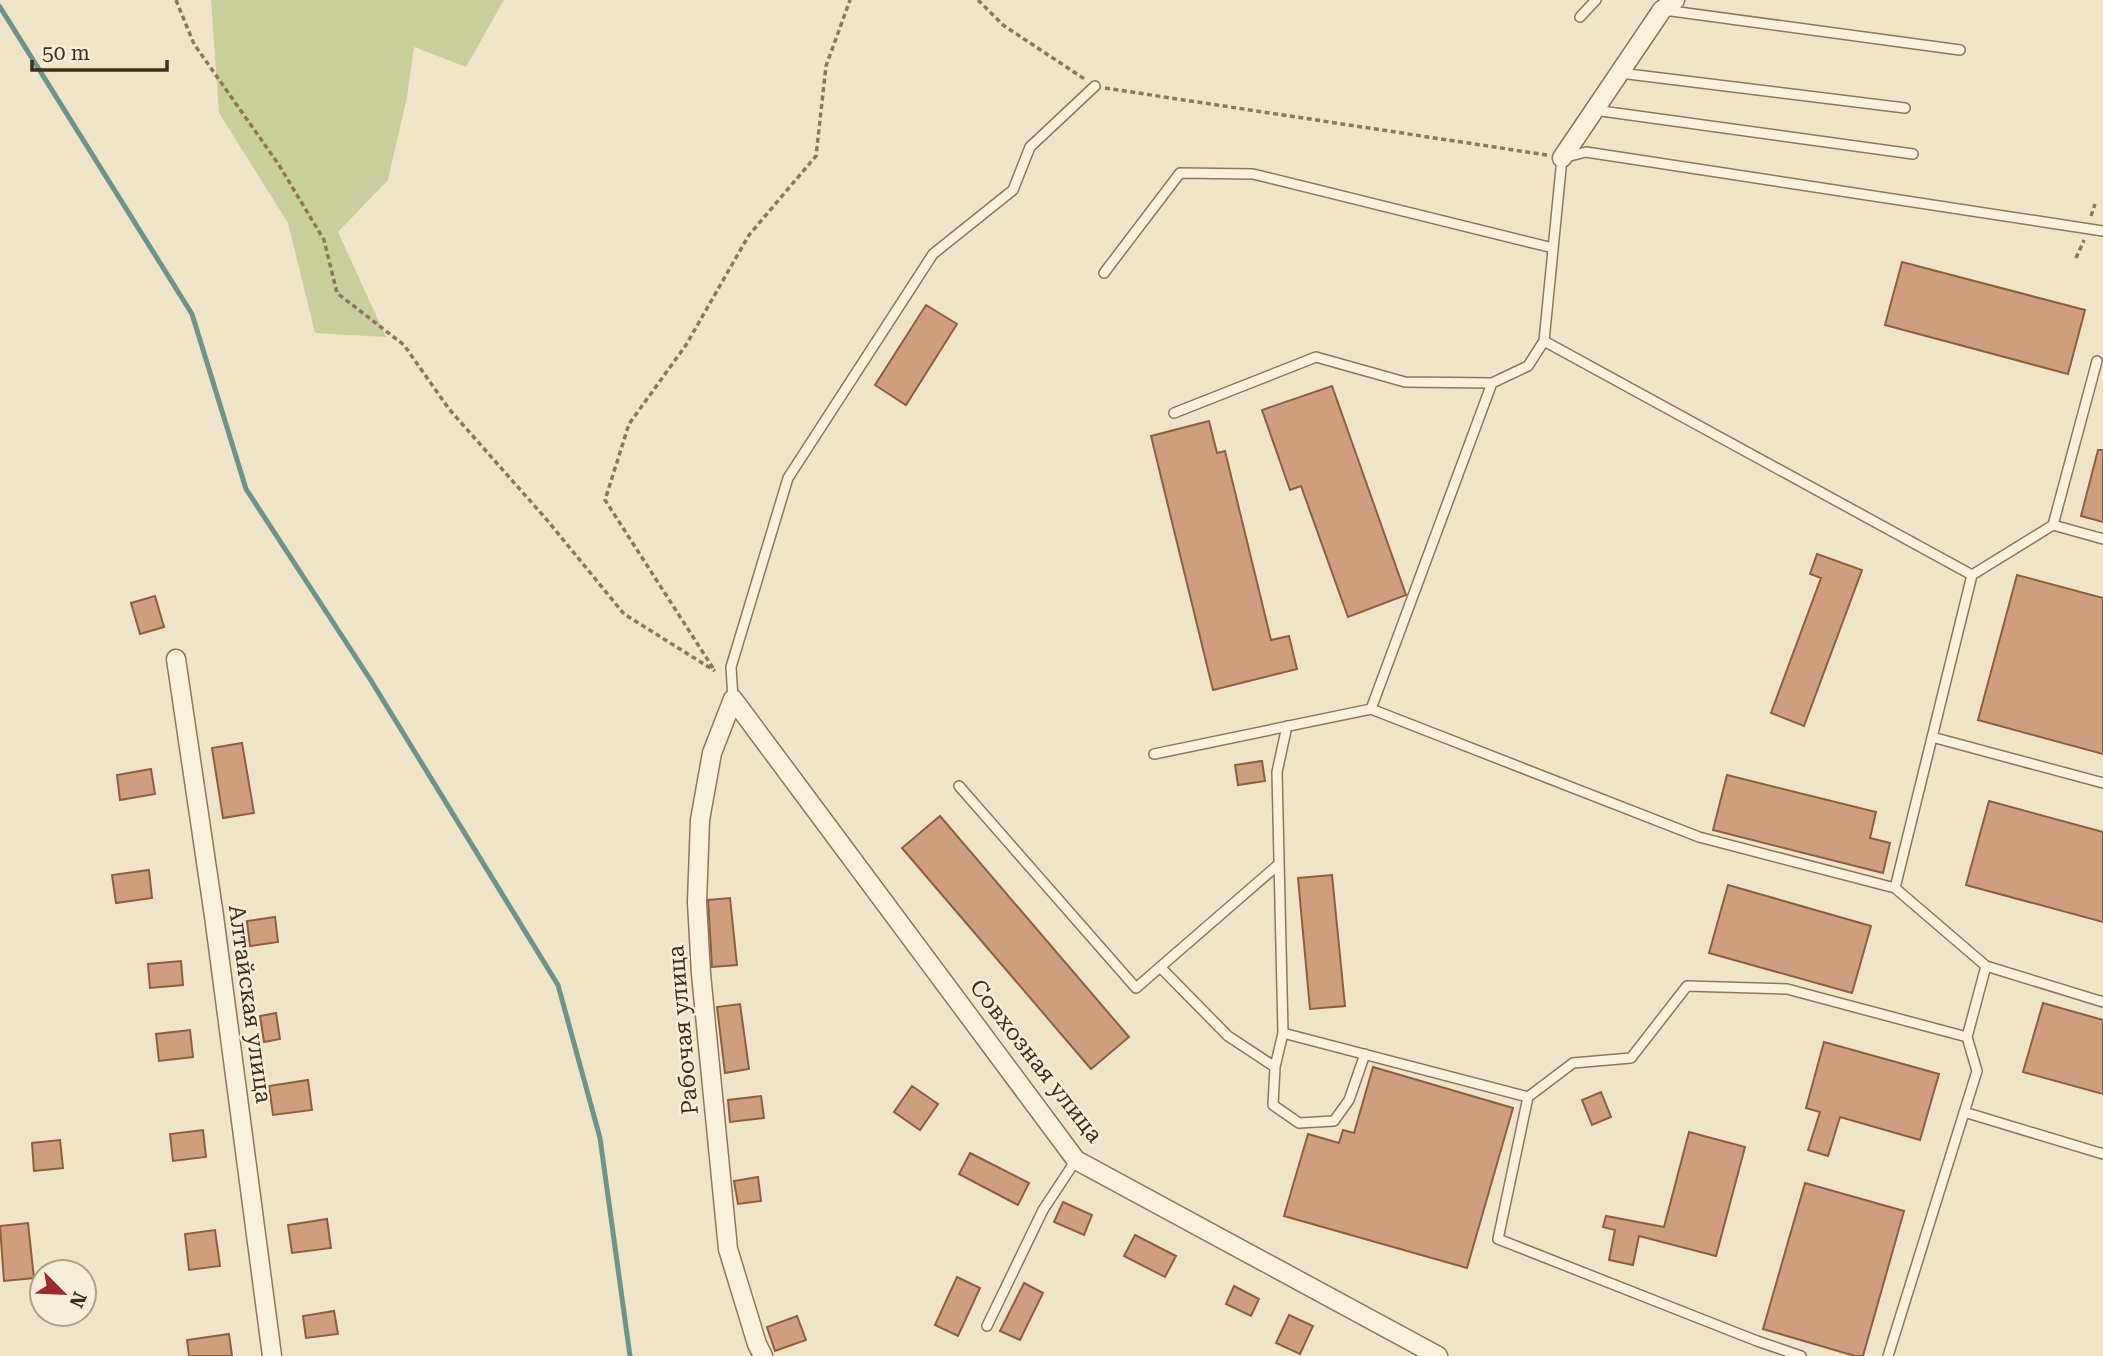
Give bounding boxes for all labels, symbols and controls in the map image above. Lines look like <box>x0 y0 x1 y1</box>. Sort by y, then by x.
scale bar <box>32 28 166 72</box>
text: 50 m <box>42 41 90 65</box>
street label: Алтайская улица <box>223 903 277 1105</box>
street label: Рабочая улица <box>662 944 704 1116</box>
street label: Совхозная улица <box>964 974 1108 1148</box>
north arrow <box>28 1258 98 1328</box>
text: N <box>64 1288 92 1311</box>

